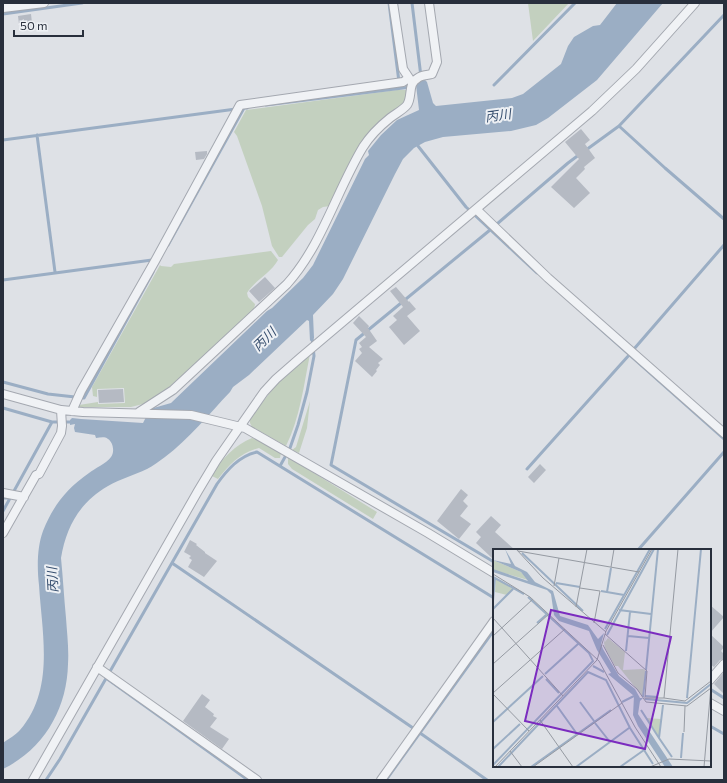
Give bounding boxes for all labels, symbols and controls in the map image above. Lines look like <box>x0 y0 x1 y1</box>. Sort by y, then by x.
scale bar <box>14 12 83 38</box>
text: 50 m <box>20 18 48 32</box>
water label: 丙川 <box>484 105 514 125</box>
water label: 丙川 <box>249 323 280 354</box>
inset map <box>493 549 711 767</box>
water label: 丙川 <box>43 565 61 593</box>

